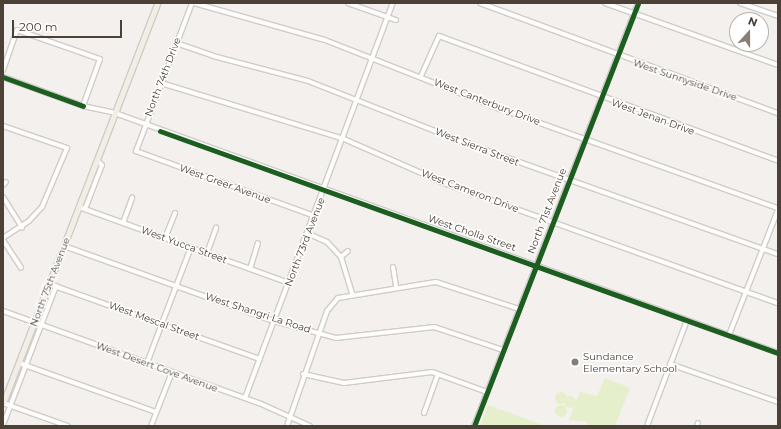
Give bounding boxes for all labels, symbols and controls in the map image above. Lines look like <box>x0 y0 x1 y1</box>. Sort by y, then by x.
scale bar <box>14 12 124 38</box>
north arrow <box>729 12 769 52</box>
text: N <box>746 14 760 30</box>
text: 200 m <box>19 19 58 34</box>
street label: North 74th Drive <box>142 36 184 118</box>
street label: West Sunnyside Drive <box>632 57 738 103</box>
street label: West Canterbury Drive <box>432 76 542 128</box>
street label: West Jenan Drive <box>610 96 696 138</box>
street label: West Sierra Street <box>433 125 521 169</box>
street label: West Greer Avenue <box>178 162 272 206</box>
street label: North 71st Avenue <box>525 166 569 256</box>
street label: West Cameron Drive <box>420 167 520 215</box>
street label: North 73rd Avenue <box>282 196 328 288</box>
street label: West Cholla Street <box>426 212 518 254</box>
street label: West Yucca Street <box>139 224 229 266</box>
street label: North 75th Avenue <box>27 236 73 328</box>
street label: West Shangri La Road <box>204 290 312 336</box>
street label: West Mescal Street <box>107 299 201 343</box>
street label: West Desert Cove Avenue <box>94 339 220 395</box>
place label: Sundance Elementary School <box>583 350 677 374</box>
marker: Sundance Elementary School <box>570 357 580 367</box>

